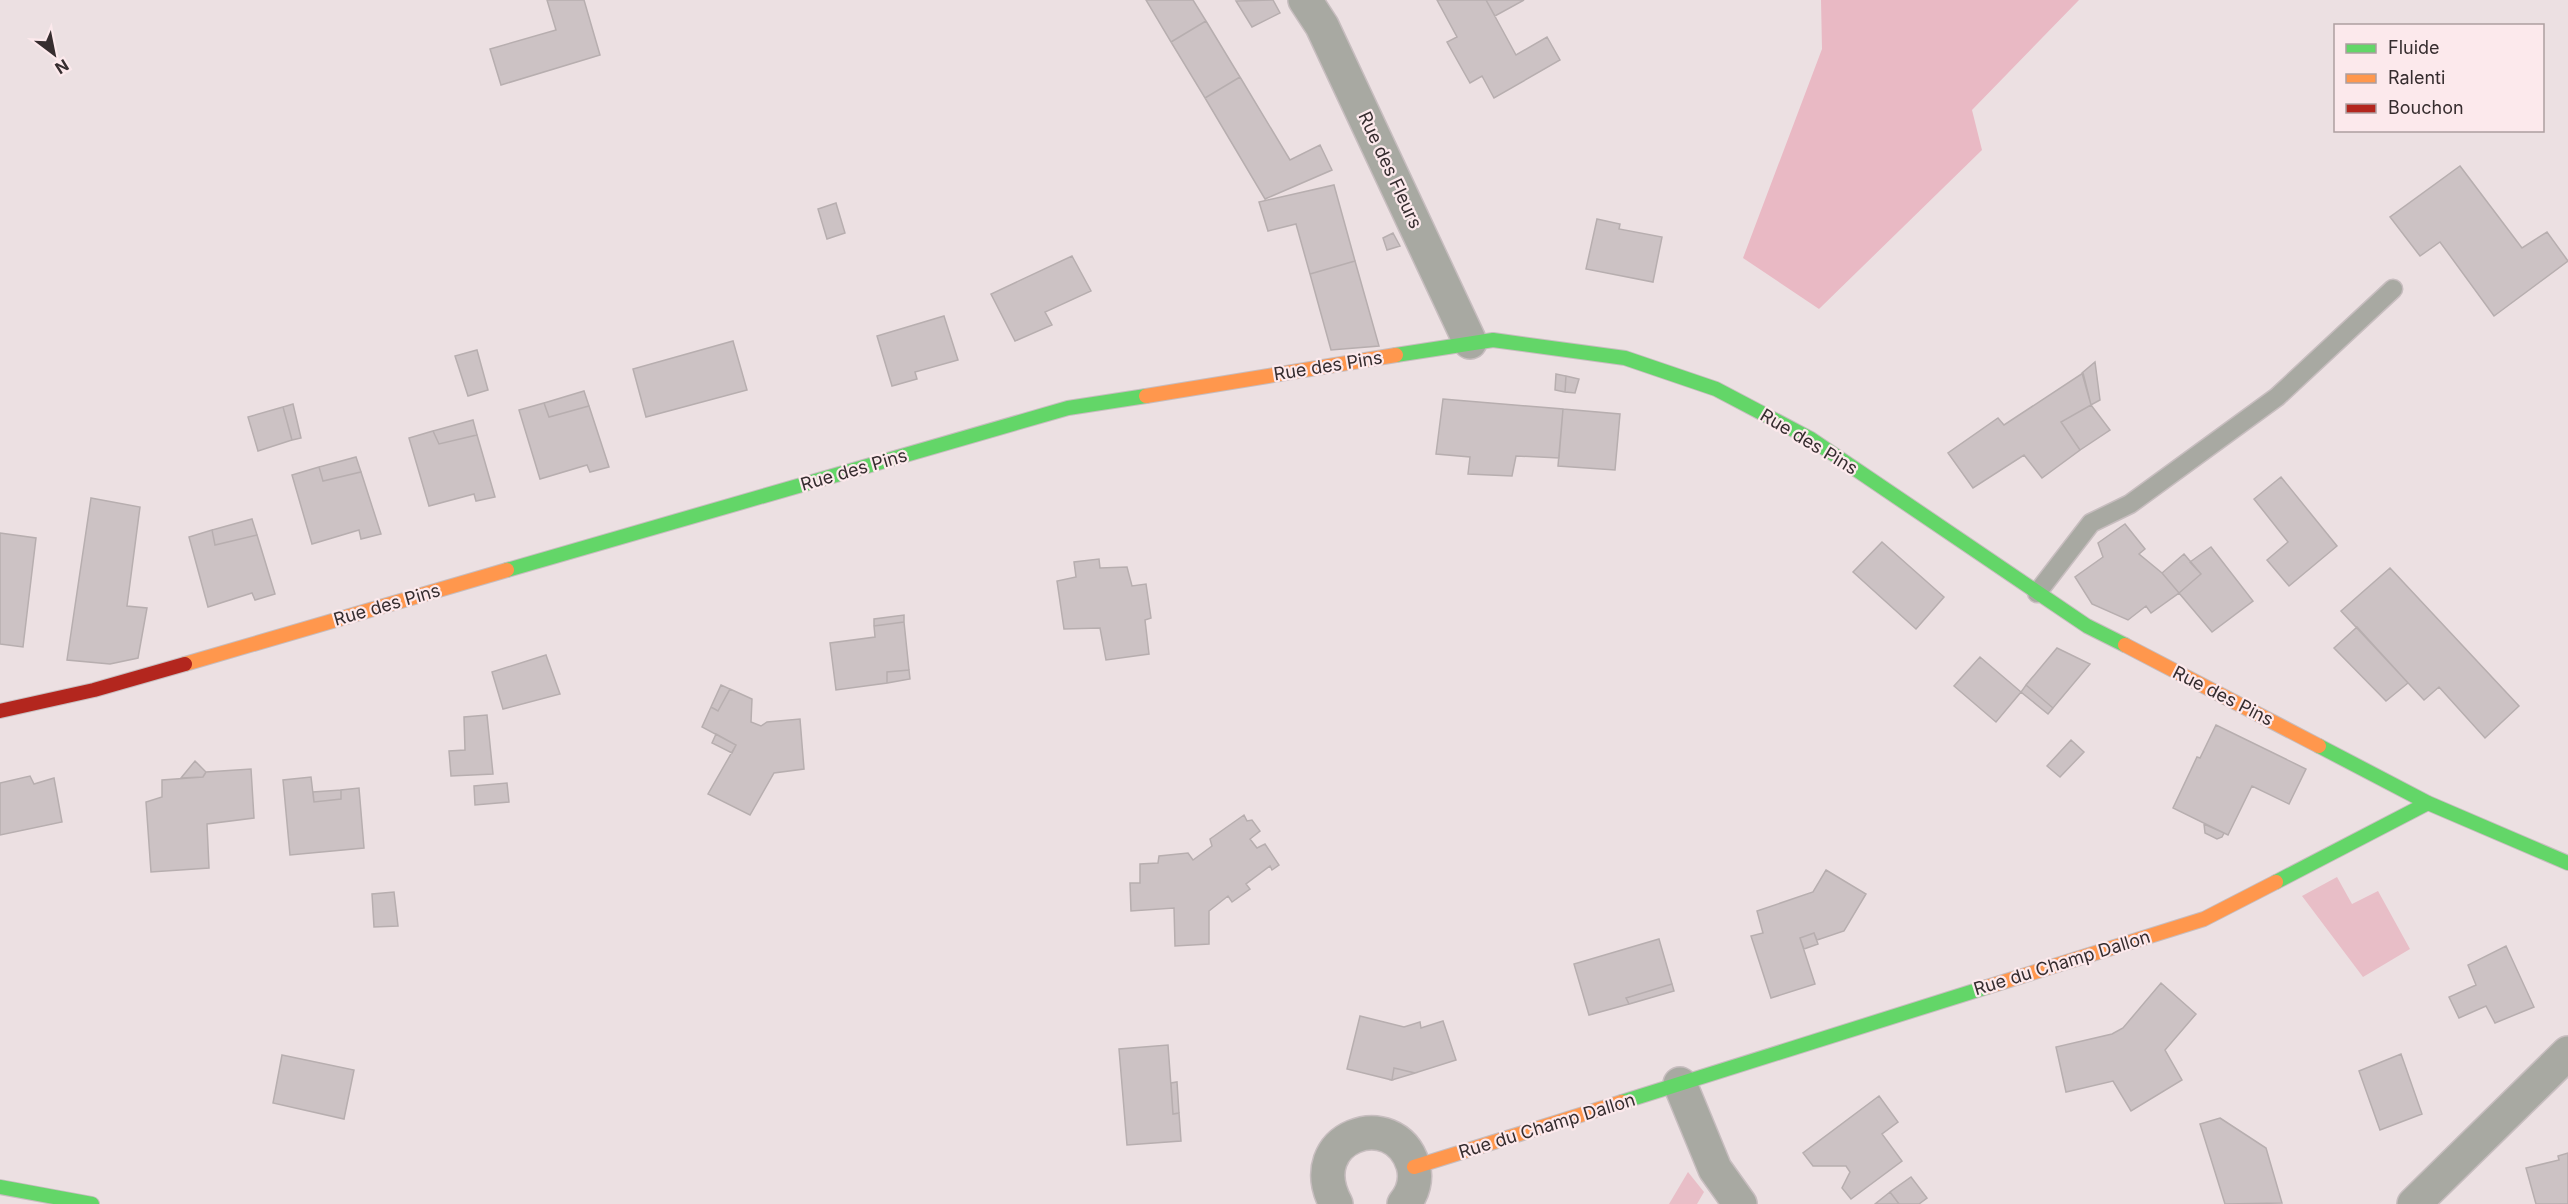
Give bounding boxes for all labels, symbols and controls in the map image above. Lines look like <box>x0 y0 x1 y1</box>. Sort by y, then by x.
north arrow <box>24 24 84 84</box>
legend <box>2334 24 2544 132</box>
text: Fluide <box>2388 37 2440 58</box>
text: N <box>51 55 72 78</box>
text: Ralenti <box>2388 67 2445 88</box>
text: Bouchon <box>2388 97 2464 118</box>
street label: Rue des Fleurs <box>1354 108 1427 231</box>
street label: Rue des Pins <box>1272 347 1384 384</box>
street label: Rue des Pins <box>1757 404 1862 479</box>
street label: Rue des Pins <box>798 444 910 495</box>
street label: Rue des Pins <box>331 579 443 630</box>
street label: Rue des Pins <box>2170 661 2277 730</box>
street label: Rue du Champ Dallon <box>1971 926 2153 999</box>
street label: Rue du Champ Dallon <box>1456 1089 1638 1162</box>

